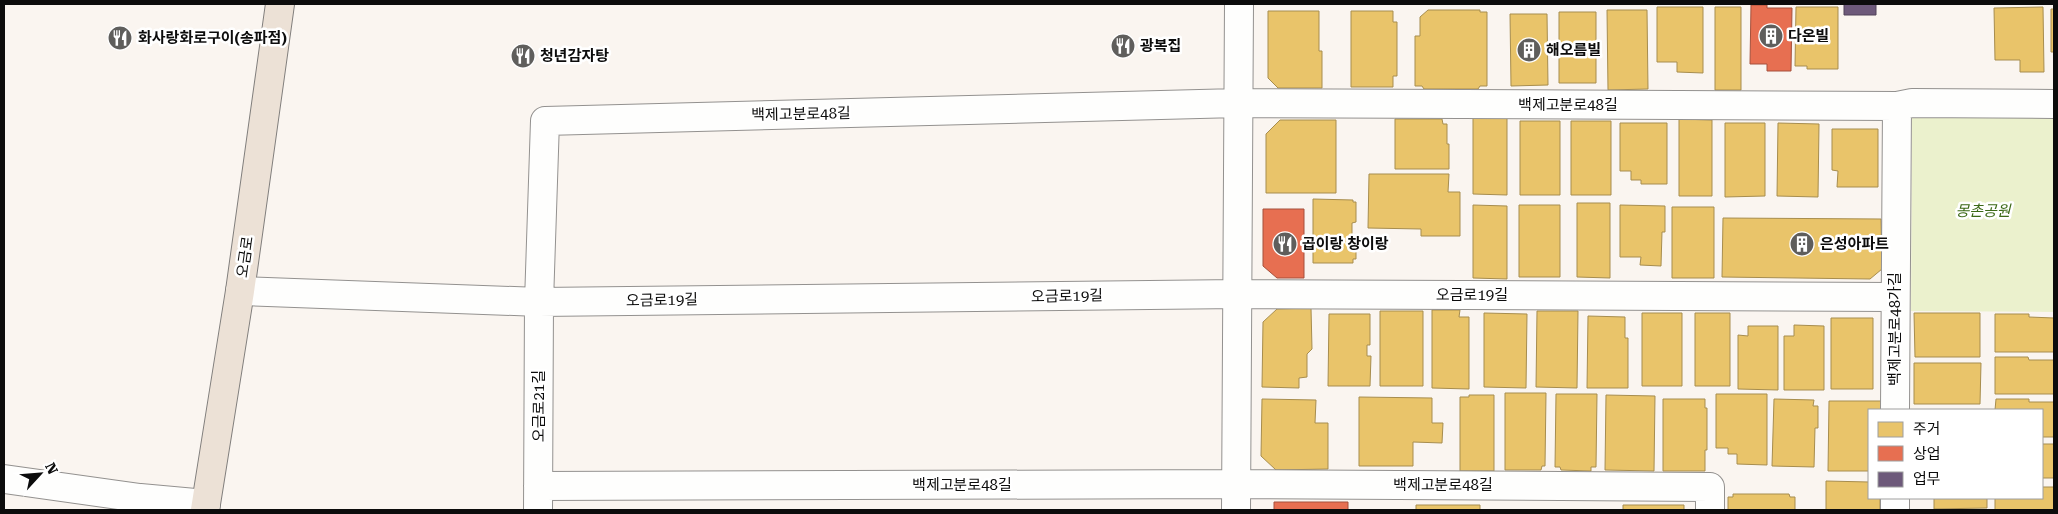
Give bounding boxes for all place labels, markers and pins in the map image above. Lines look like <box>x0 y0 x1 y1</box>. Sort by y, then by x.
building icon: 다온빌 <box>1758 23 1784 49</box>
restaurant icon: 화사랑화로구이(송파점) <box>107 25 133 51</box>
place label: 다온빌 <box>1788 27 1829 45</box>
place label: 화사랑화로구이(송파점) <box>138 29 287 47</box>
restaurant icon: 광복집 <box>1110 33 1136 59</box>
place label: 광복집 <box>1140 37 1181 55</box>
building icon: 해오름빌 <box>1516 37 1542 63</box>
place label: 해오름빌 <box>1546 41 1601 59</box>
restaurant icon: 청년감자탕 <box>510 43 536 69</box>
place label: 청년감자탕 <box>540 47 609 65</box>
restaurant icon: 곱이랑 창이랑 <box>1272 231 1298 257</box>
building icon: 은성아파트 <box>1789 231 1815 257</box>
place label: 곱이랑 창이랑 <box>1302 235 1389 253</box>
place label: 은성아파트 <box>1820 235 1889 253</box>

